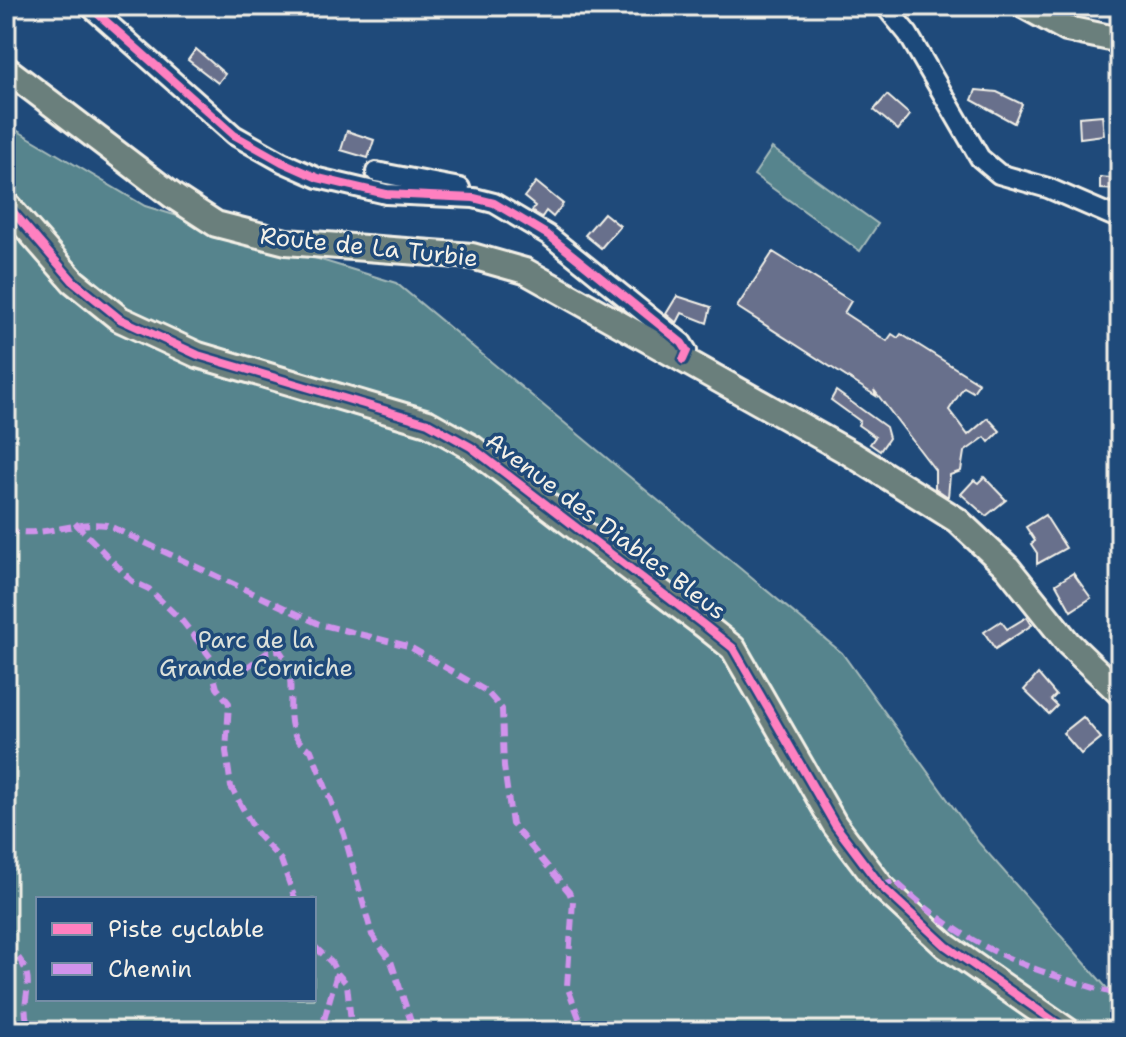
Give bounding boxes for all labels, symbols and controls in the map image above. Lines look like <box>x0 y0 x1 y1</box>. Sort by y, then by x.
street label: Route de La Turbie <box>258 220 480 274</box>
street label: Avenue des Diables Bleus <box>479 425 733 627</box>
park label: Parc de la Grande Corniche <box>159 624 353 684</box>
legend <box>36 897 316 1001</box>
text: Piste cyclable <box>108 913 265 945</box>
text: Chemin <box>108 953 192 985</box>

